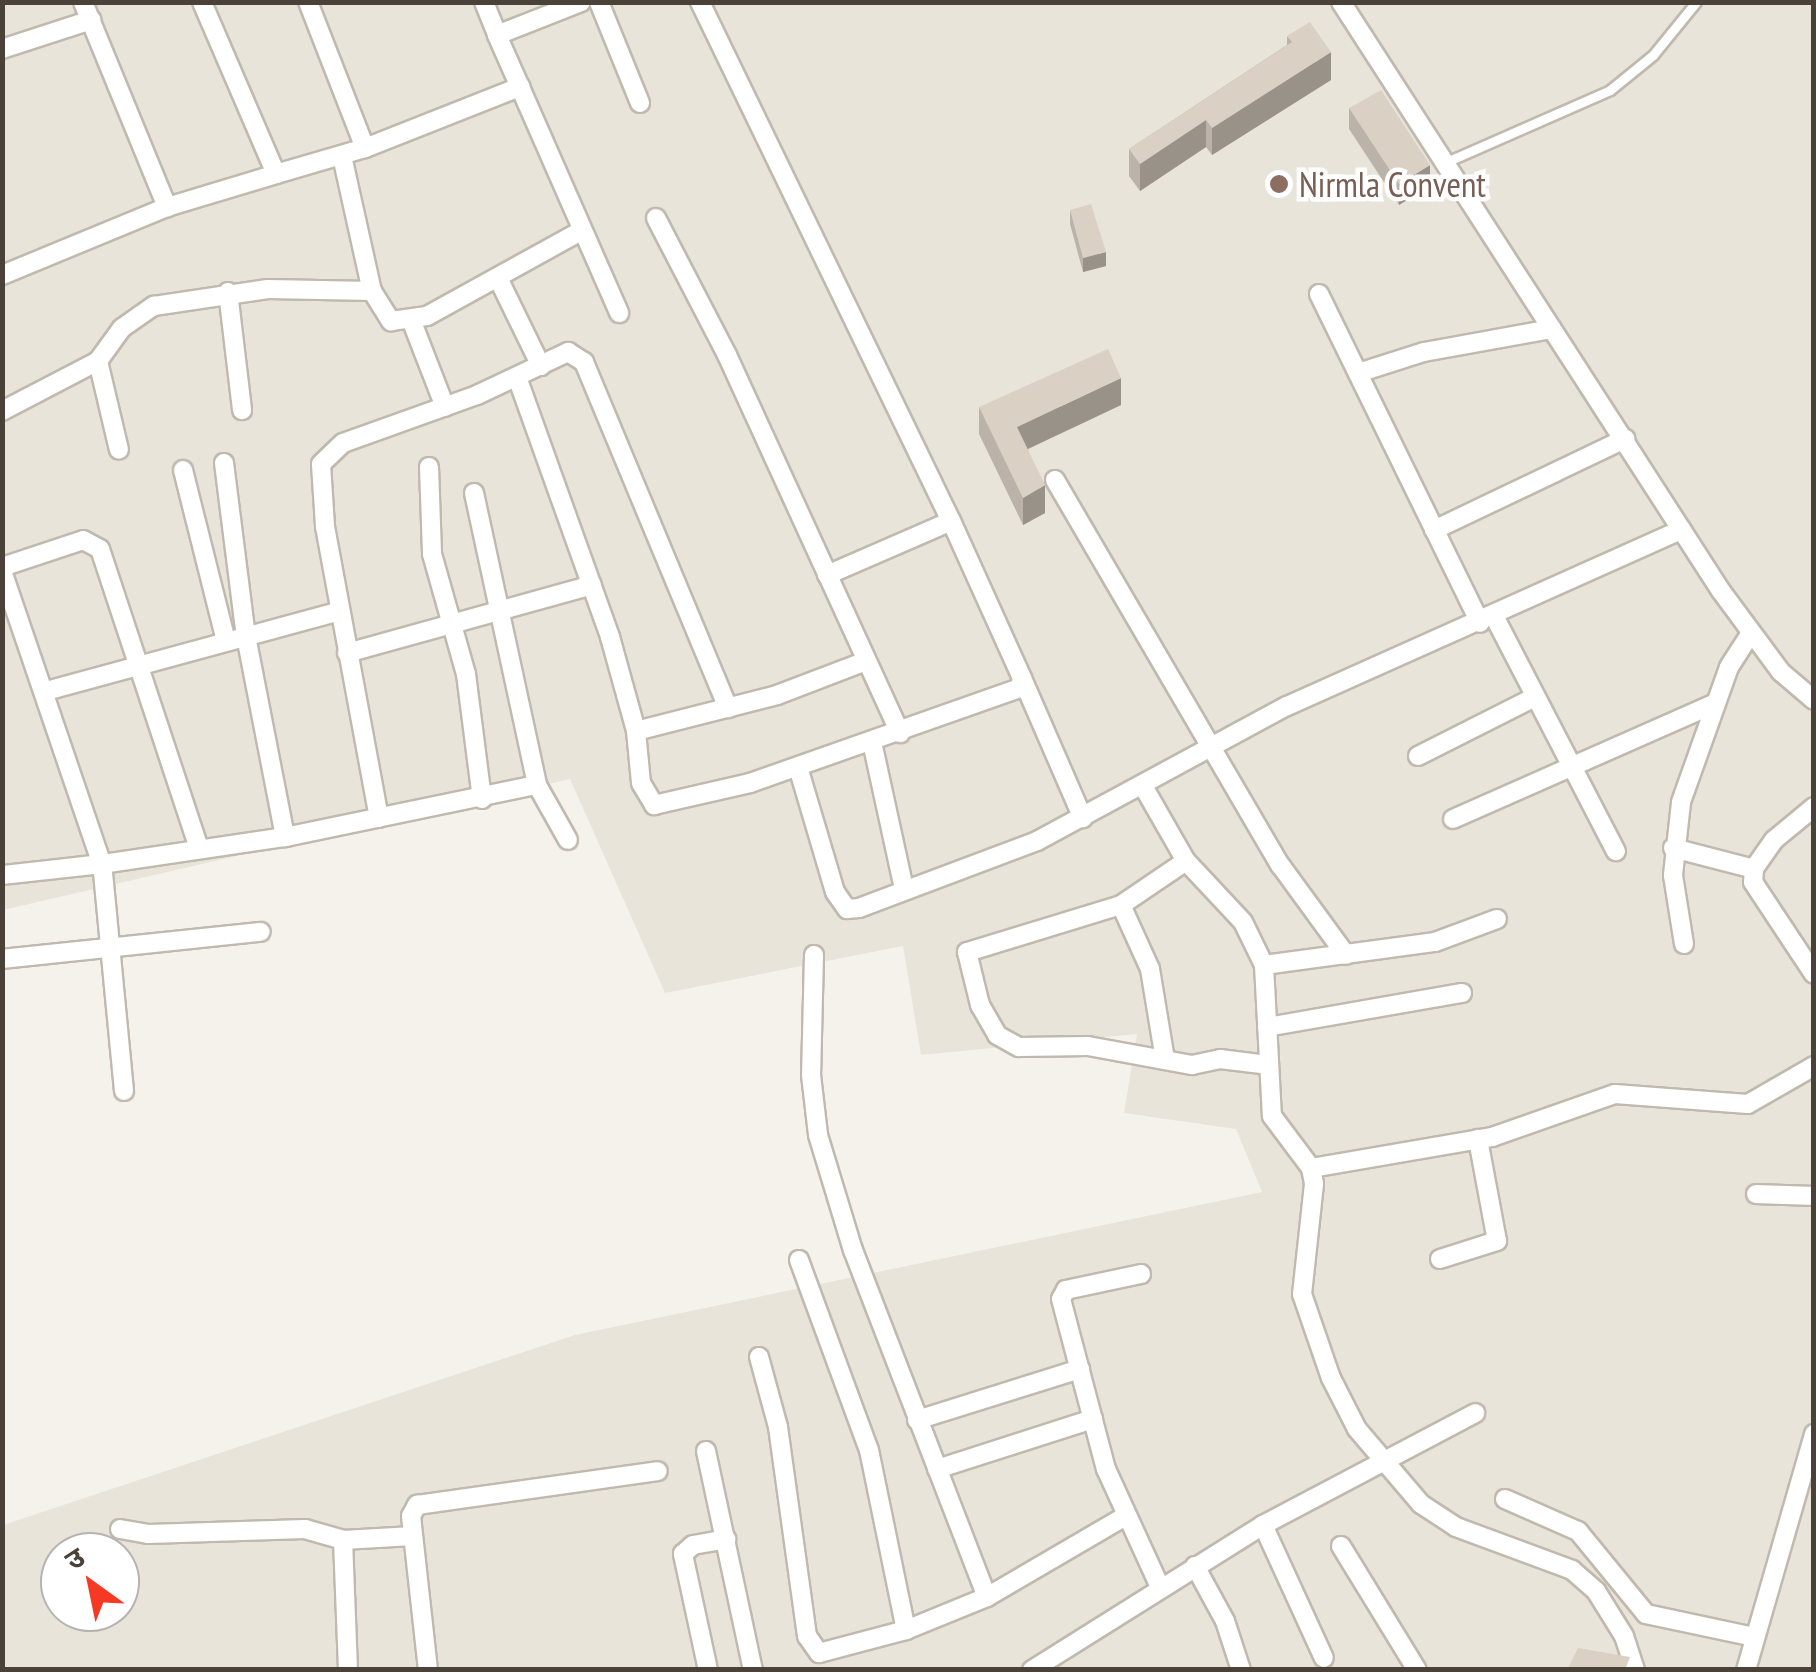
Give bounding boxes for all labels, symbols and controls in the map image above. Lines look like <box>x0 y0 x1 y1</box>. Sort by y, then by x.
place label: Nirmla Convent <box>1299 163 1486 205</box>
marker: Nirmla Convent <box>1268 173 1290 195</box>
north arrow <box>40 1532 140 1632</box>
text: उ <box>58 1538 91 1578</box>

